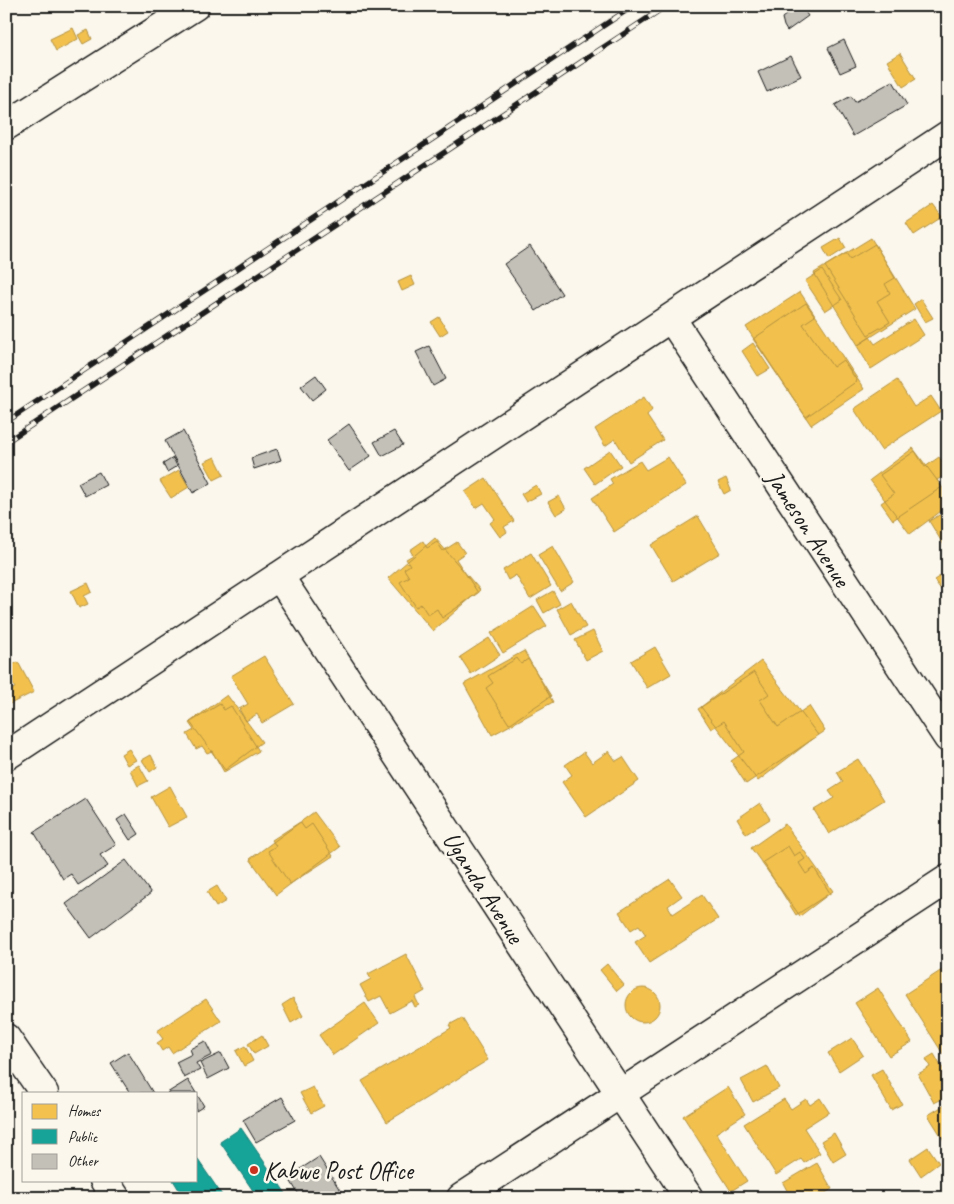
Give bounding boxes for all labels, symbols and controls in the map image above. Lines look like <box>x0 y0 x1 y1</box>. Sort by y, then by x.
street label: Jameson Avenue <box>758 463 859 594</box>
street label: Uganda Avenue <box>435 826 532 951</box>
legend <box>22 1092 198 1182</box>
text: Homes <box>68 1102 102 1121</box>
text: Public <box>68 1128 98 1147</box>
text: Other <box>68 1152 99 1171</box>
place label: Kabwe Post Office <box>264 1155 415 1187</box>
marker: Kabwe Post Office <box>248 1164 260 1176</box>

